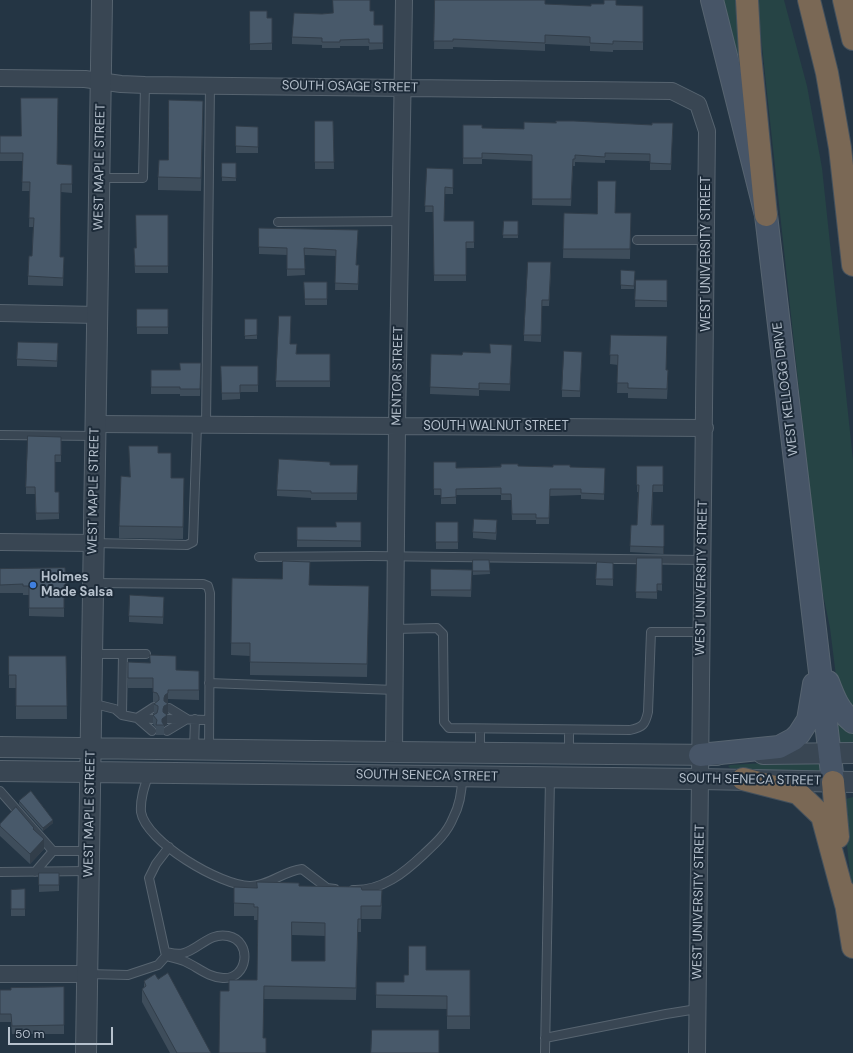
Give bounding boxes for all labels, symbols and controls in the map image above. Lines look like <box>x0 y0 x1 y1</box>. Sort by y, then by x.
street label: SOUTH OSAGE STREET <box>282 78 418 96</box>
street label: WEST MAPLE STREET <box>91 103 109 231</box>
street label: WEST UNIVERSITY STREET <box>699 176 715 332</box>
street label: WEST KELLOGG DRIVE <box>770 321 802 457</box>
street label: MENTOR STREET <box>389 326 407 426</box>
street label: SOUTH WALNUT STREET <box>423 419 569 435</box>
street label: WEST MAPLE STREET <box>85 427 103 555</box>
street label: WEST UNIVERSITY STREET <box>693 500 711 656</box>
place label: Holmes Made Salsa <box>41 570 113 601</box>
marker: Holmes Made Salsa <box>28 580 38 590</box>
street label: WEST MAPLE STREET <box>81 750 99 878</box>
street label: SOUTH SENECA STREET <box>356 767 498 785</box>
street label: SOUTH SENECA STREET <box>679 771 821 789</box>
street label: WEST UNIVERSITY STREET <box>690 824 708 980</box>
scale bar <box>10 1019 115 1045</box>
text: 50 m <box>15 1026 44 1042</box>

